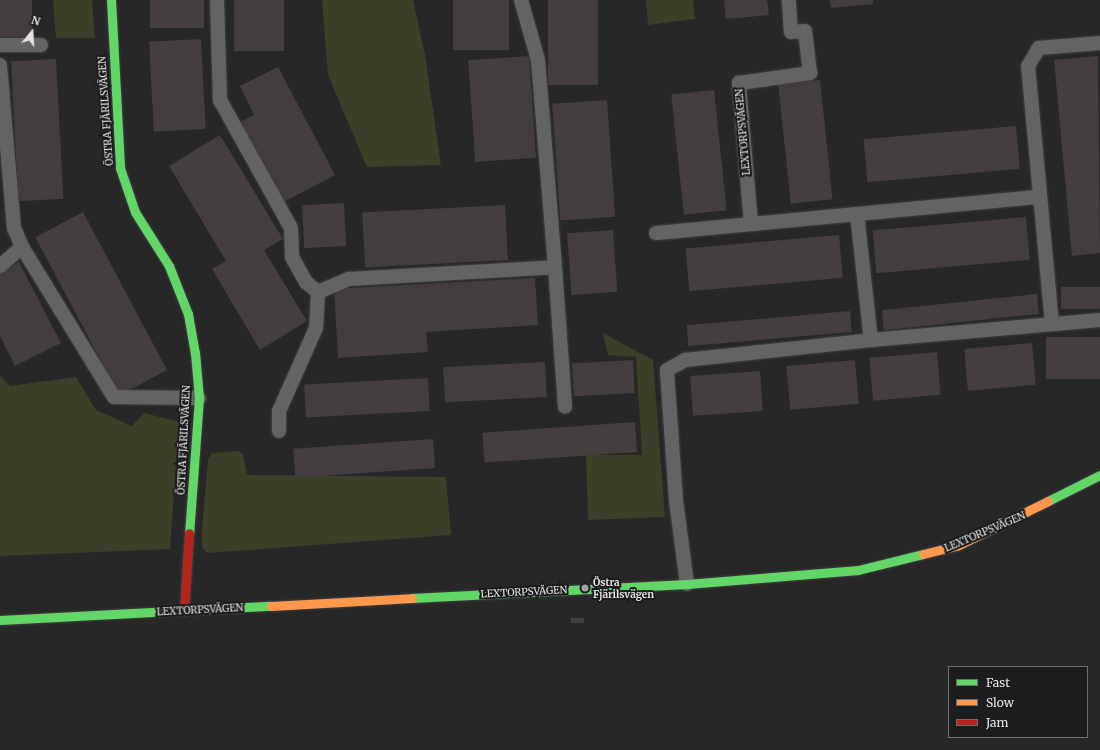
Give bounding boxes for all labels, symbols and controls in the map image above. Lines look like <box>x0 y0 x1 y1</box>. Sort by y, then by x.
north arrow <box>12 12 52 52</box>
text: N <box>29 13 42 29</box>
street label: ÖSTRA FJÄRILSVÄGEN <box>96 56 116 166</box>
street label: LEXTORPSVÄGEN <box>733 88 753 176</box>
street label: ÖSTRA FJÄRILSVÄGEN <box>175 385 193 495</box>
street label: LEXTORPSVÄGEN <box>943 510 1027 554</box>
place label: Östra Fjärilsvägen <box>593 576 654 600</box>
marker: Östra Fjärilsvägen <box>580 583 590 593</box>
street label: LEXTORPSVÄGEN <box>480 584 568 600</box>
street label: LEXTORPSVÄGEN <box>156 602 244 618</box>
legend <box>948 666 1088 738</box>
text: Fast <box>986 675 1010 690</box>
text: Slow <box>986 695 1014 710</box>
text: Jam <box>986 715 1008 730</box>

